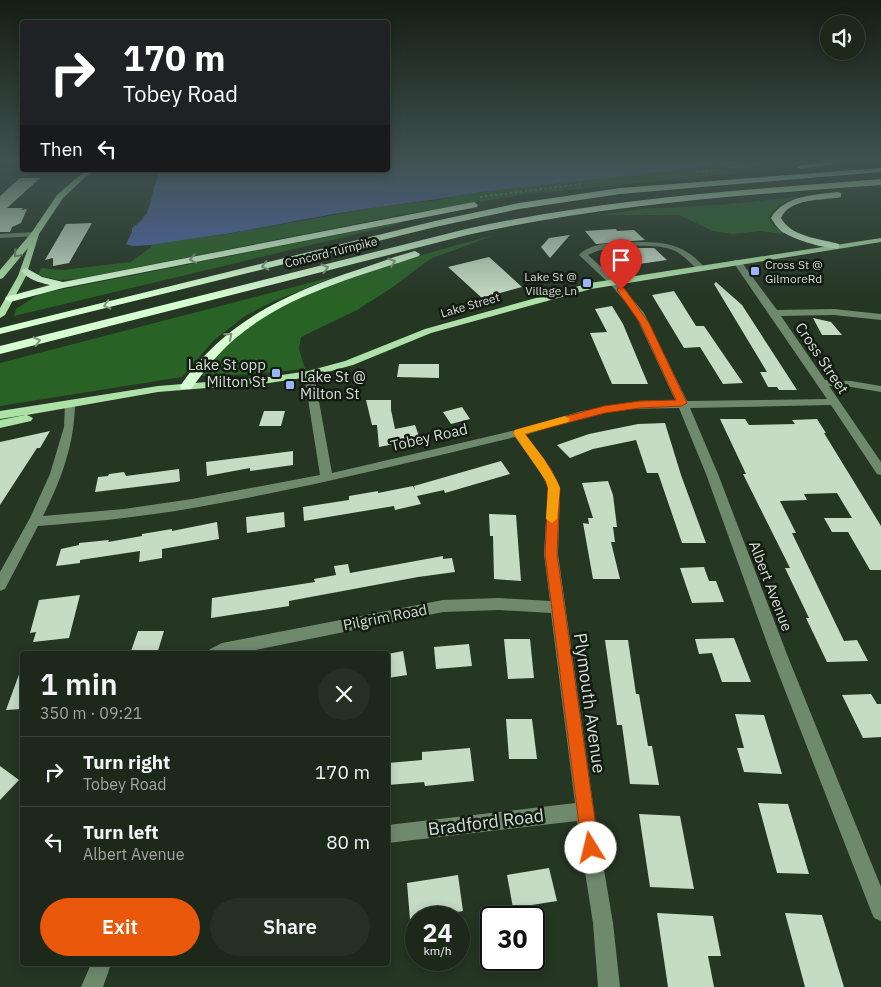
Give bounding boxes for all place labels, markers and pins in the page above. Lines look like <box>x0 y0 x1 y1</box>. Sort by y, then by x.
pin <box>600 239 642 290</box>
place label: Cross St @ GilmoreRd <box>765 257 823 286</box>
marker: Cross St @ GilmoreRd <box>749 265 761 277</box>
place label: Lake St @ Village Ln <box>524 269 577 298</box>
marker: Lake St @ Village Ln <box>581 277 593 289</box>
place label: Lake St opp Milton St <box>188 355 266 391</box>
marker: Lake St opp Milton St <box>270 367 282 379</box>
place label: Lake St @ Milton St <box>300 367 366 403</box>
marker: Lake St @ Milton St <box>284 379 296 391</box>

